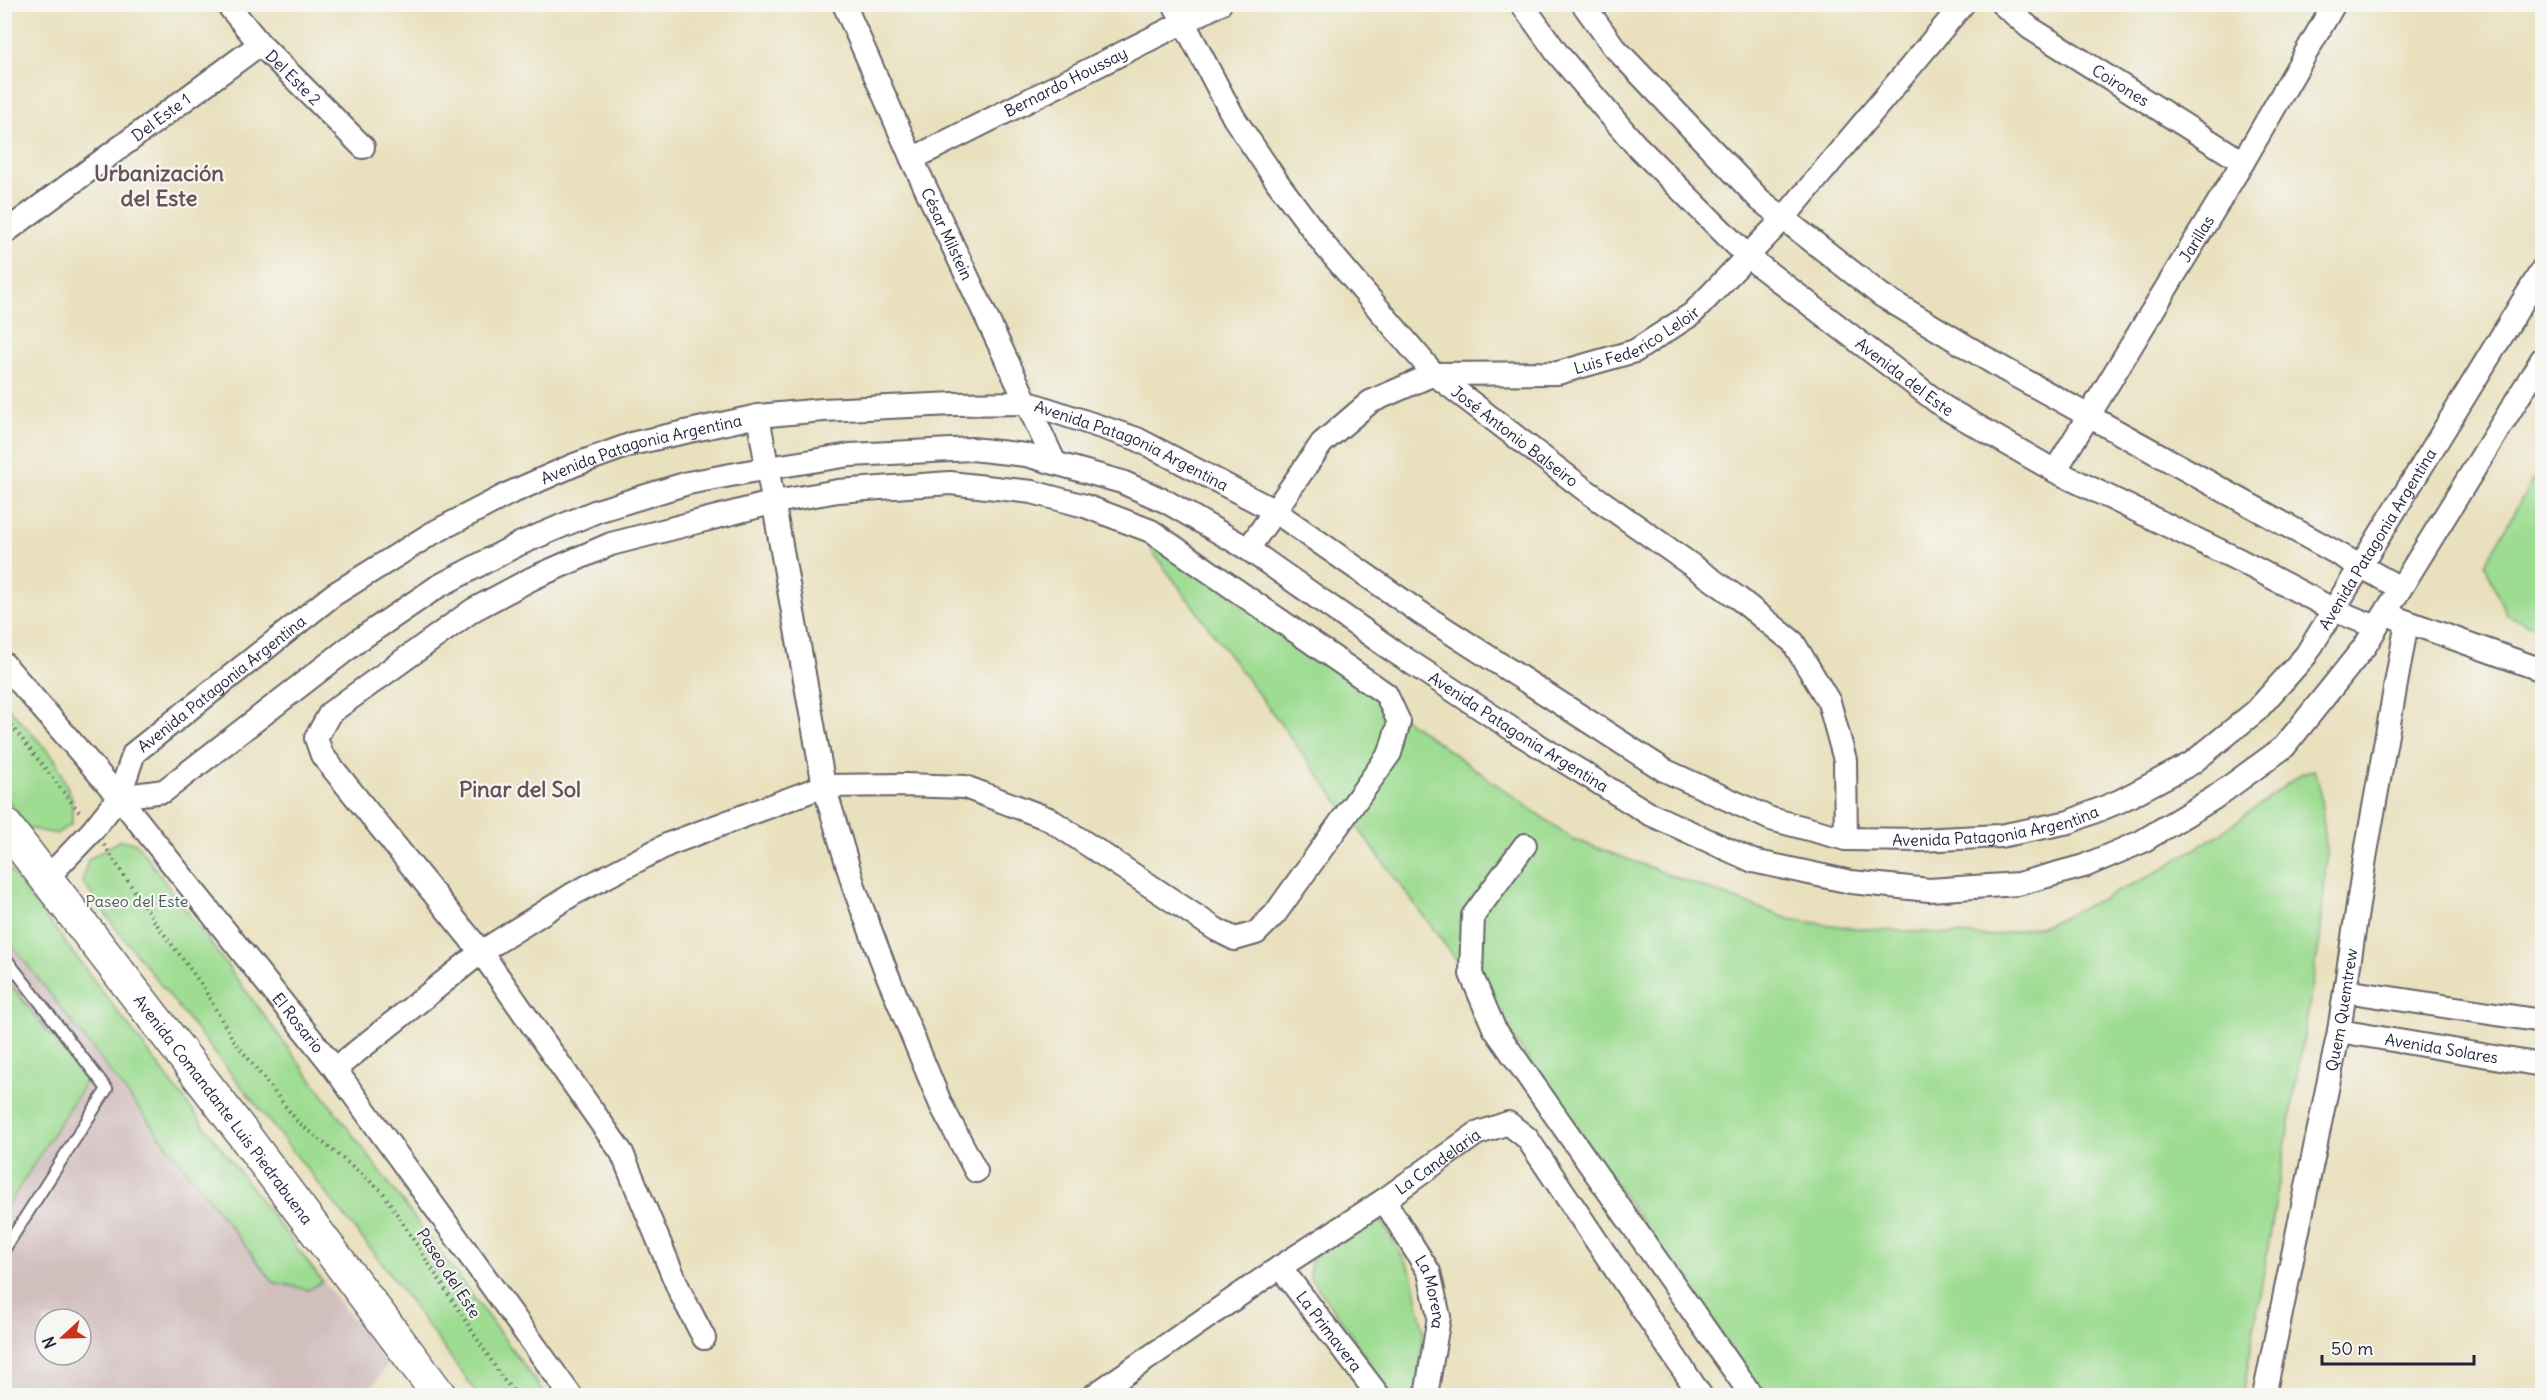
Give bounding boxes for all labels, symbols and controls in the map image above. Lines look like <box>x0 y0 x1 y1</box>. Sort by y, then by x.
street label: Bernardo Houssay <box>1001 42 1131 121</box>
street label: Del Este 2 <box>261 45 325 109</box>
street label: Coirones <box>2088 60 2153 110</box>
street label: Del Este 1 <box>128 89 194 145</box>
district label: Urbanización del Este <box>94 159 224 212</box>
street label: César Milstein <box>917 185 977 283</box>
street label: Jarillas <box>2175 212 2218 266</box>
street label: Luis Federico Leloir <box>1571 302 1704 378</box>
street label: Avenida del Este <box>1852 333 1957 420</box>
street label: José Antonio Balseiro <box>1448 381 1582 491</box>
street label: Avenida Patagonia Argentina <box>1032 396 1232 495</box>
street label: Avenida Patagonia Argentina <box>538 410 744 488</box>
street label: Avenida Patagonia Argentina <box>2314 444 2440 633</box>
street label: Avenida Patagonia Argentina <box>133 611 310 756</box>
street label: Avenida Patagonia Argentina <box>1425 667 1612 796</box>
district label: Pinar del Sol <box>459 775 581 803</box>
street label: Avenida Patagonia Argentina <box>1892 801 2101 850</box>
park label: Paseo del Este <box>86 891 188 911</box>
street label: Quem Quemtrew <box>2321 946 2361 1073</box>
street label: El Rosario <box>268 988 328 1057</box>
street label: Avenida Comandante Luis Piedrabuena <box>130 991 317 1228</box>
street label: Avenida Solares <box>2383 1029 2500 1067</box>
street label: La Candelaria <box>1391 1124 1484 1199</box>
street label: Paseo del Este <box>413 1224 485 1322</box>
street label: La Morena <box>1411 1251 1449 1331</box>
street label: La Primavera <box>1292 1287 1367 1376</box>
north arrow <box>33 1307 93 1367</box>
scale bar <box>2322 1328 2474 1366</box>
text: N <box>38 1334 60 1351</box>
text: 50 m <box>2331 1337 2373 1360</box>

